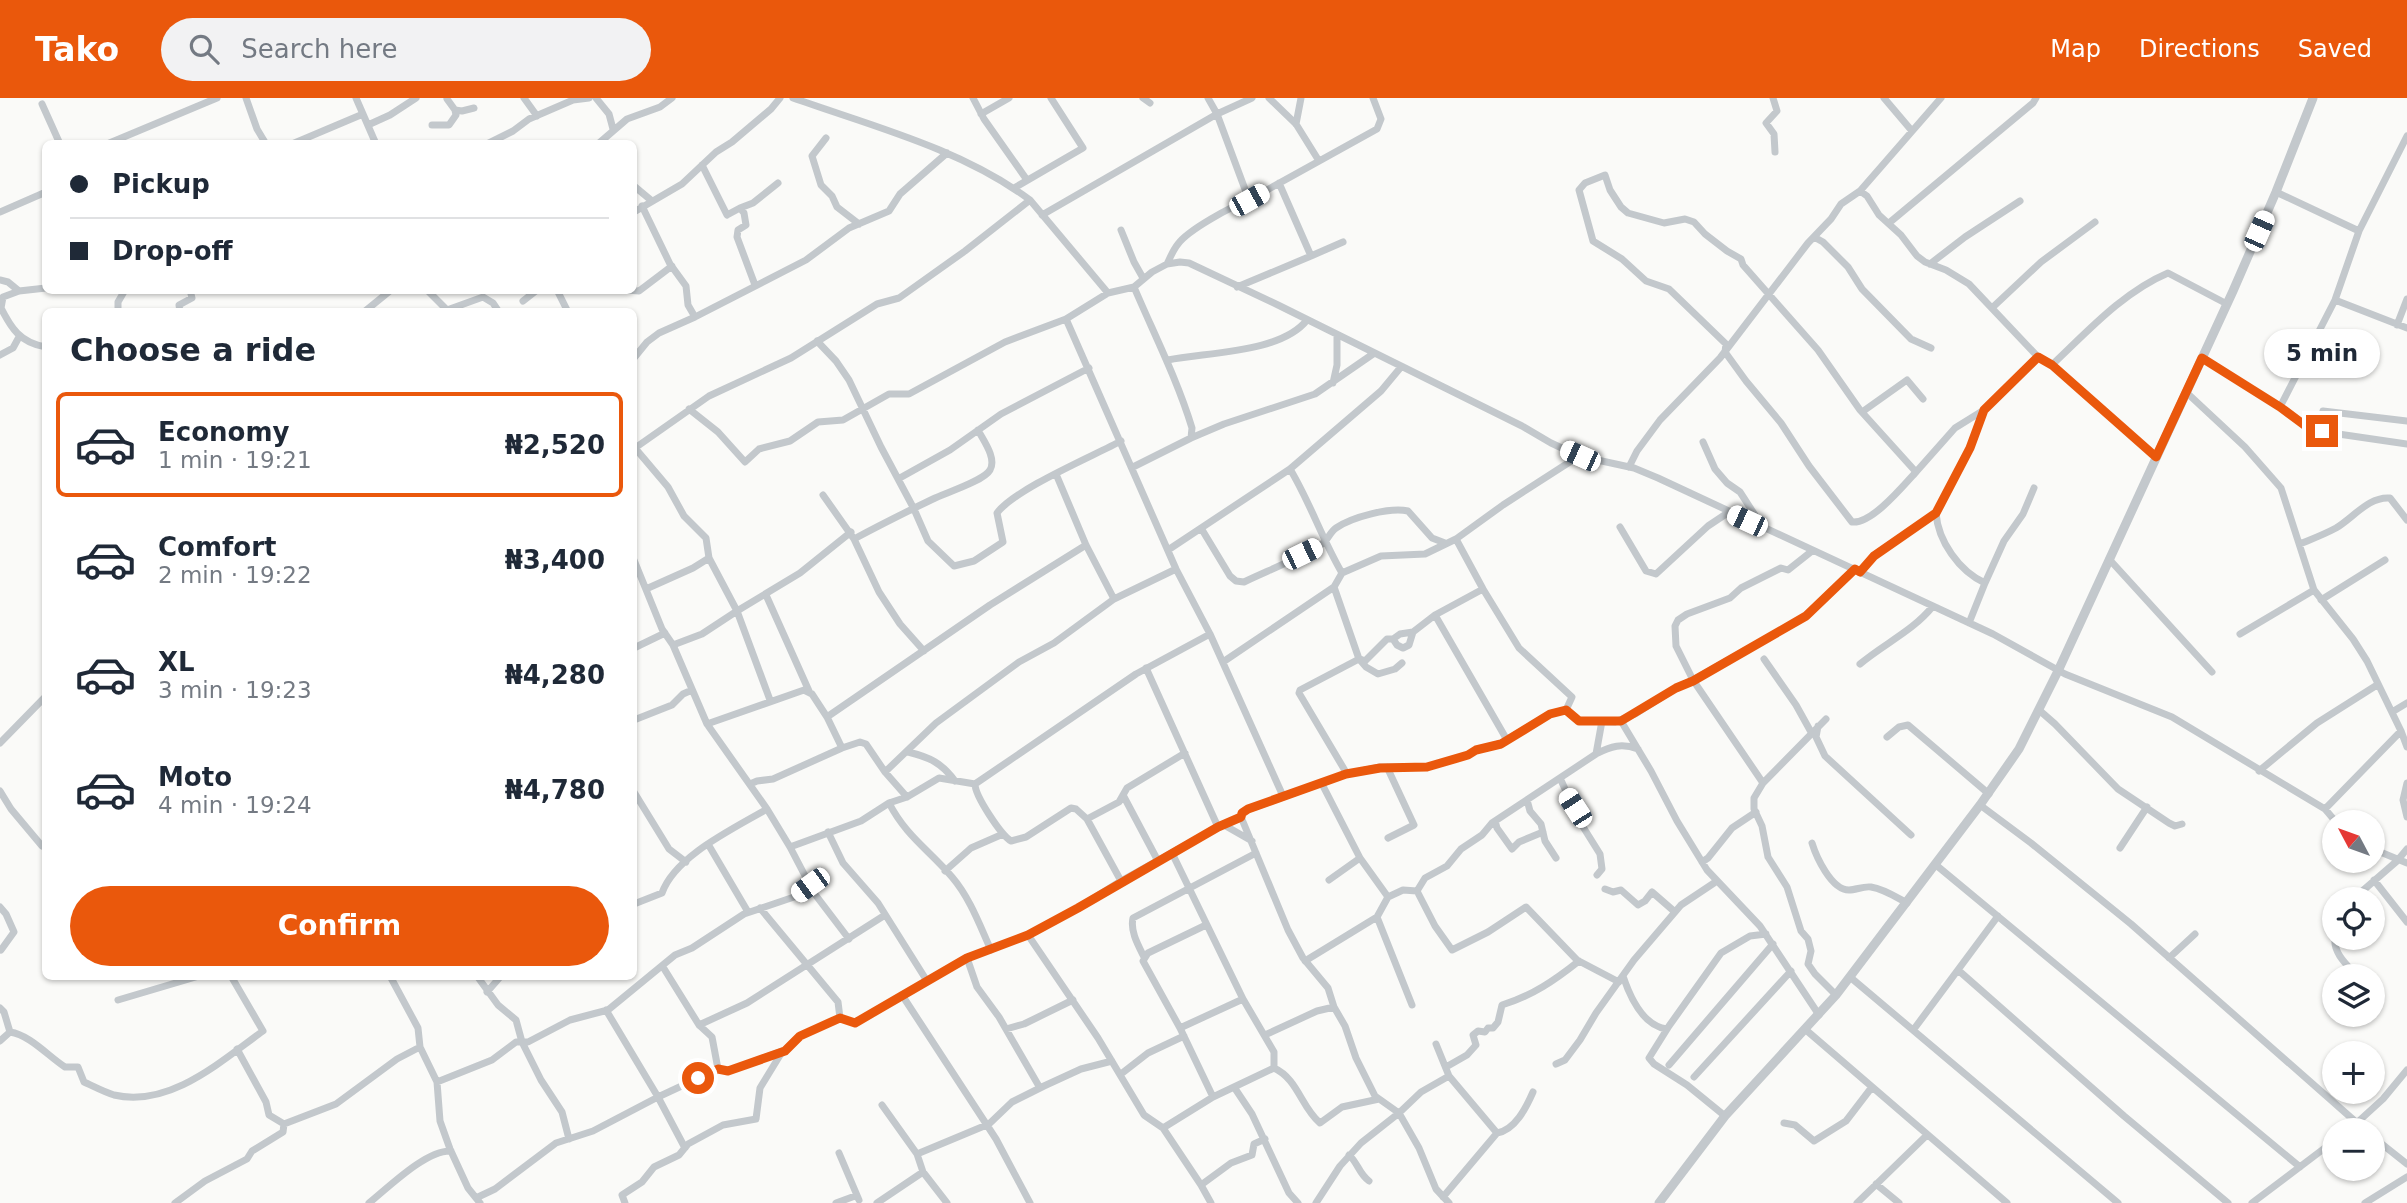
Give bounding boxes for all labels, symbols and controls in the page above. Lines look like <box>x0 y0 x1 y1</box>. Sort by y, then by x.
search box <box>161 18 651 81</box>
text: Tako <box>35 30 119 69</box>
icon: search <box>185 30 223 68</box>
text: Search here <box>241 34 397 64</box>
text: Map <box>2050 35 2101 63</box>
text: Directions <box>2139 35 2260 63</box>
text: Saved <box>2298 35 2372 63</box>
text: Pickup <box>112 169 210 199</box>
car <box>1226 181 1273 219</box>
car <box>2241 208 2278 254</box>
text: Drop-off <box>112 236 233 266</box>
callout: 5 min <box>2264 330 2380 378</box>
text: Choose a ride <box>70 331 316 369</box>
text: 5 min <box>2286 340 2358 366</box>
icon: car <box>74 413 137 476</box>
route end <box>2306 415 2338 447</box>
text: Economy <box>158 417 289 447</box>
text: ₦2,520 <box>505 430 605 460</box>
car <box>1557 438 1604 474</box>
text: 1 min · 19:21 <box>158 447 312 473</box>
car <box>1724 503 1771 539</box>
icon: car <box>74 528 137 591</box>
text: Comfort <box>158 532 276 562</box>
car <box>1279 535 1326 573</box>
text: ₦3,400 <box>505 545 605 575</box>
text: 2 min · 19:22 <box>158 562 312 588</box>
icon: car <box>74 643 137 706</box>
text: XL <box>158 647 195 677</box>
text: ₦4,280 <box>505 660 605 690</box>
text: 3 min · 19:23 <box>158 677 312 703</box>
icon: car <box>74 758 137 821</box>
text: Moto <box>158 762 232 792</box>
text: ₦4,780 <box>505 775 605 805</box>
car <box>1555 785 1596 831</box>
text: 4 min · 19:24 <box>158 792 312 818</box>
north arrow <box>2322 810 2385 873</box>
map controls <box>2322 810 2385 1181</box>
car <box>787 864 834 906</box>
button: Confirm <box>70 886 609 966</box>
button: locate <box>2322 887 2385 950</box>
button: layers <box>2322 964 2385 1027</box>
button: + <box>2322 1041 2385 1104</box>
route start <box>682 1062 714 1094</box>
button: − <box>2322 1118 2385 1181</box>

